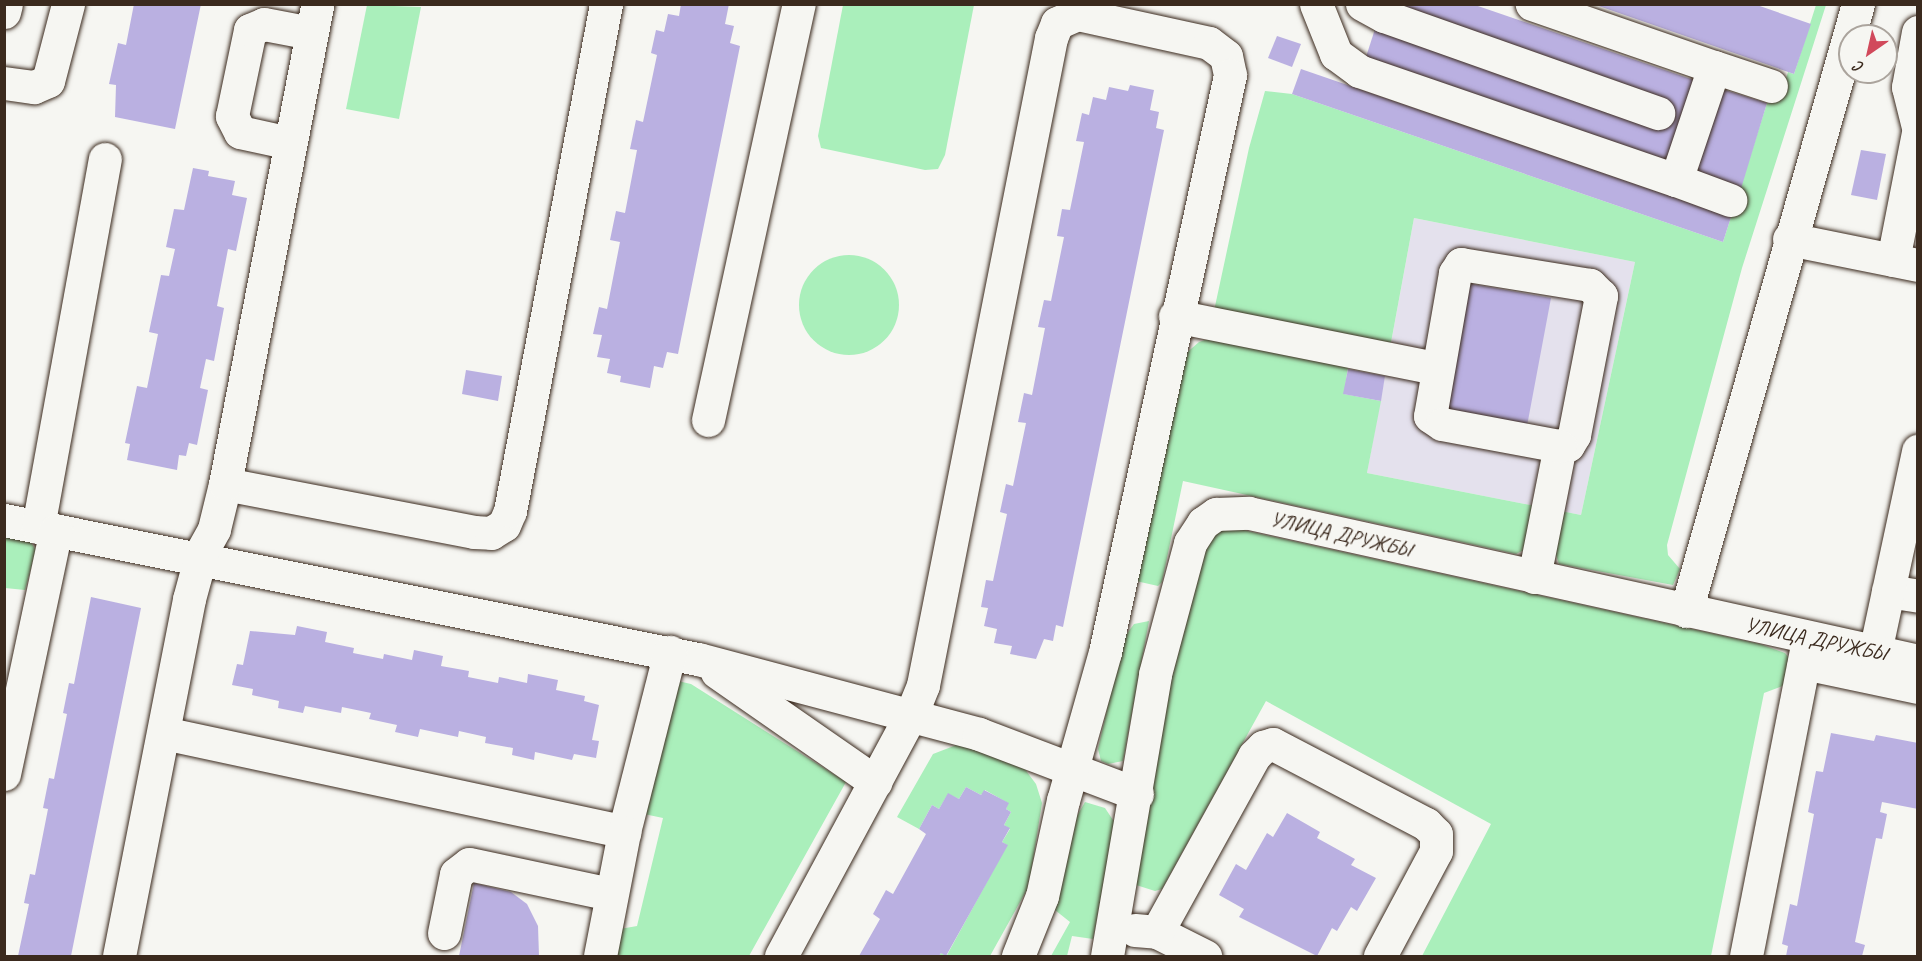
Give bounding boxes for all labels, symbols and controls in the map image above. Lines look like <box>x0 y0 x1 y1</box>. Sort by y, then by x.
north arrow <box>1838 24 1898 84</box>
text: С <box>1850 57 1868 78</box>
street label: УЛИЦА ДРУЖБЫ <box>1267 505 1415 563</box>
street label: УЛИЦА ДРУЖБЫ <box>1742 612 1890 666</box>

